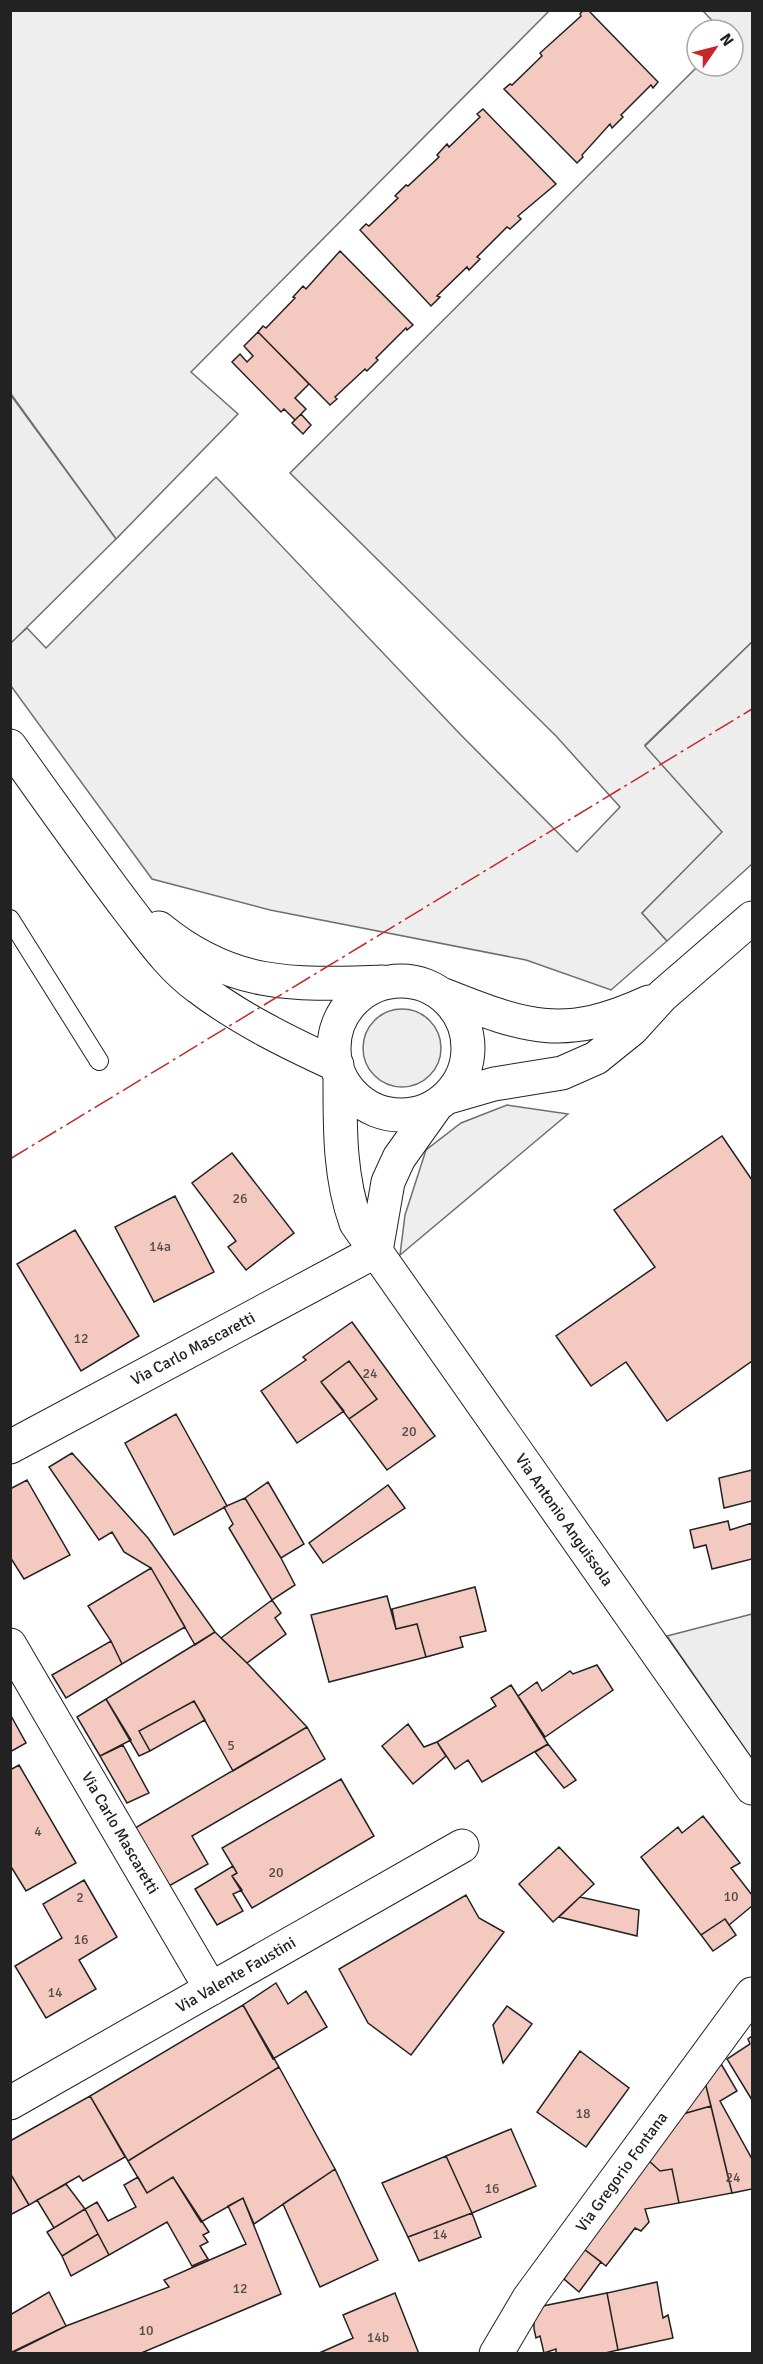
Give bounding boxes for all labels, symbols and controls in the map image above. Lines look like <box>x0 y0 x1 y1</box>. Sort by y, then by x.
north arrow <box>685 18 745 78</box>
text: N <box>715 30 738 50</box>
house number: 26 <box>232 1190 248 1207</box>
house number: 14a <box>149 1238 171 1255</box>
street label: Via Carlo Mascaretti <box>127 1308 259 1390</box>
house number: 12 <box>73 1330 89 1347</box>
house number: 24 <box>362 1365 378 1382</box>
house number: 20 <box>401 1423 417 1440</box>
street label: Via Antonio Anguissola <box>511 1450 617 1590</box>
house number: 5 <box>227 1737 235 1754</box>
street label: Via Carlo Mascaretti <box>77 1768 163 1898</box>
house number: 4 <box>34 1823 42 1840</box>
house number: 20 <box>268 1864 284 1881</box>
house number: 10 <box>723 1888 739 1905</box>
house number: 2 <box>76 1889 84 1906</box>
house number: 16 <box>73 1931 89 1948</box>
street label: Via Valente Faustini <box>173 1933 299 2017</box>
house number: 14 <box>47 1984 63 2001</box>
house number: 18 <box>575 2105 591 2122</box>
street label: Via Gregorio Fontana <box>572 2108 672 2236</box>
house number: 24 <box>725 2169 741 2186</box>
house number: 16 <box>484 2180 500 2197</box>
house number: 14 <box>432 2226 448 2243</box>
house number: 12 <box>232 2280 248 2297</box>
house number: 10 <box>138 2322 154 2339</box>
house number: 14b <box>367 2329 389 2346</box>

